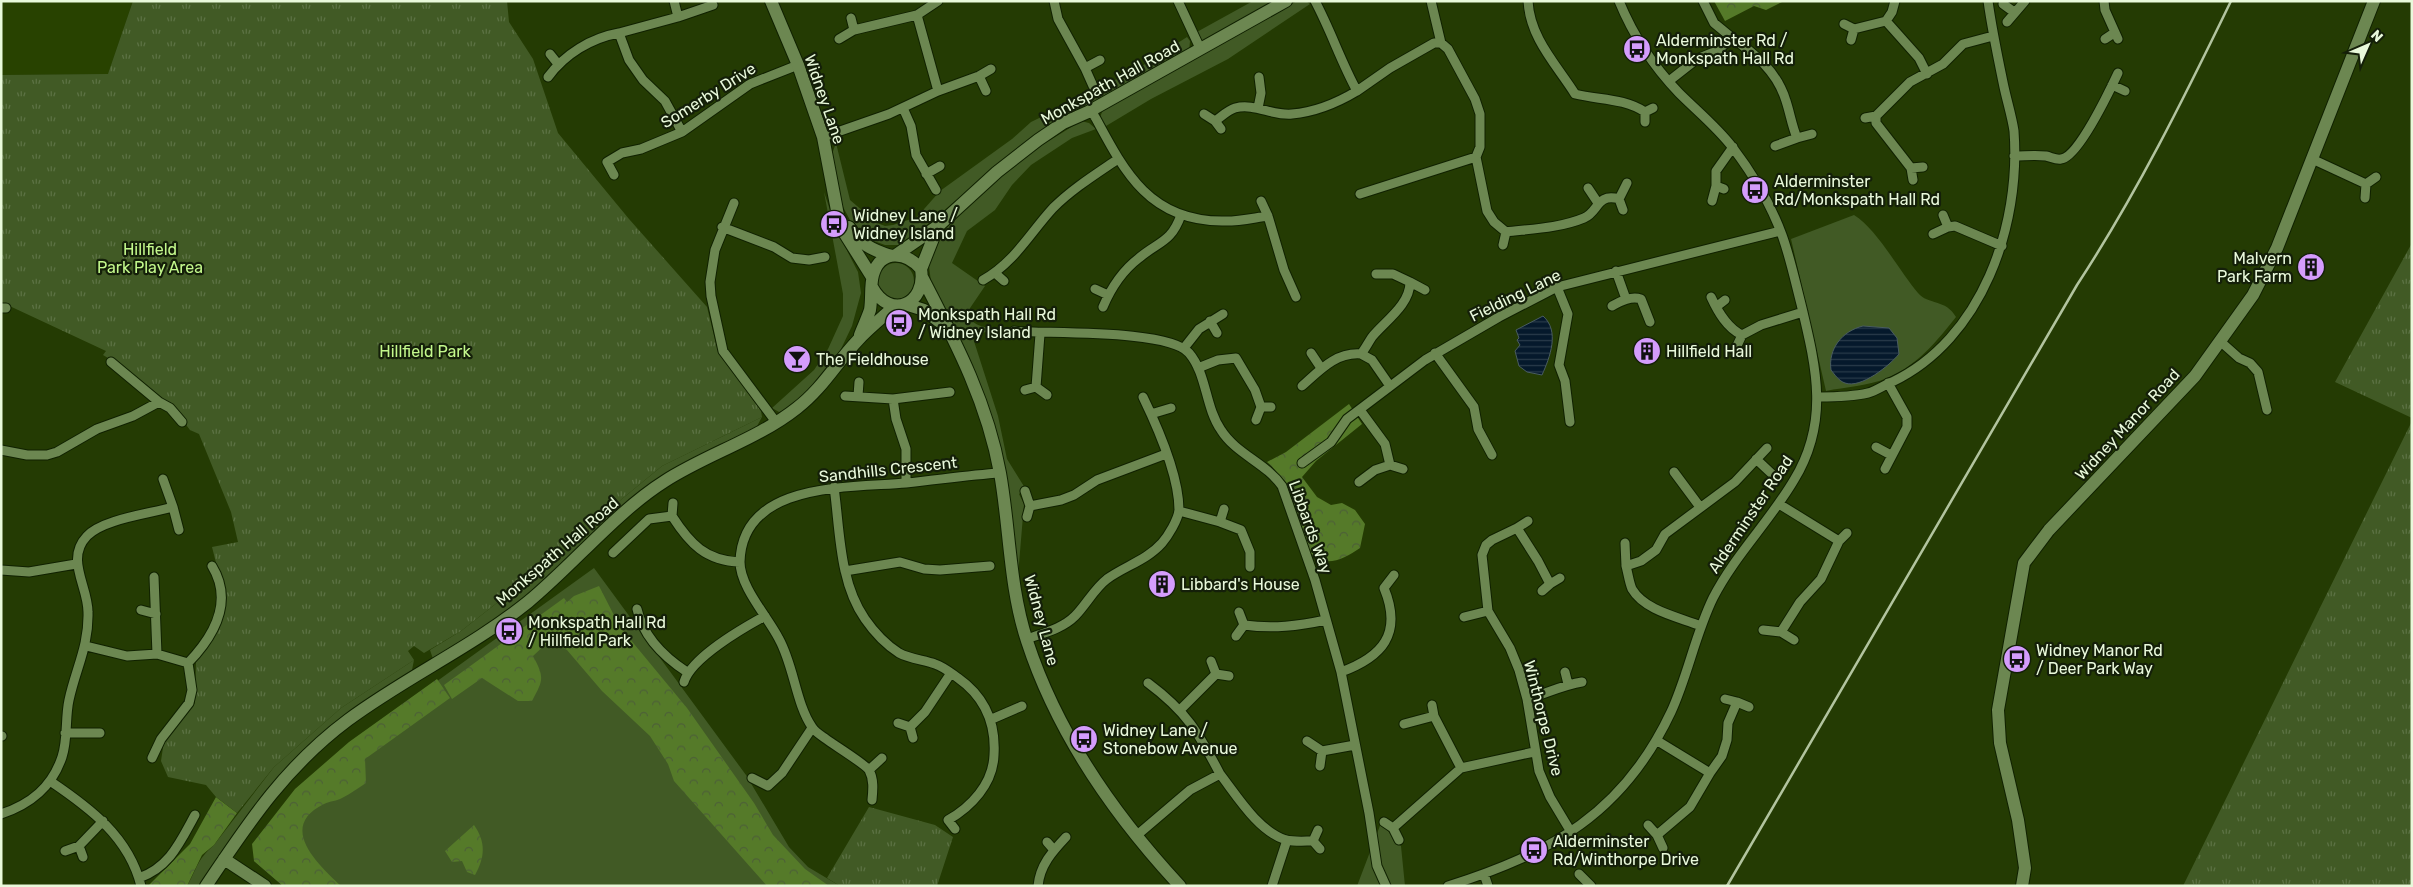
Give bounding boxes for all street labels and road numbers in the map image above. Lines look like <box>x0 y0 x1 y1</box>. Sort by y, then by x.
street label: Monkspath Hall Road <box>1037 36 1183 129</box>
street label: Widney Lane <box>800 52 849 146</box>
street label: Somerby Drive <box>657 59 759 132</box>
street label: Fielding Lane <box>1467 265 1564 326</box>
street label: Widney Manor Road <box>2071 365 2184 484</box>
street label: Alderminster Road <box>1704 452 1797 577</box>
street label: Sandhills Crescent <box>818 453 958 486</box>
street label: Libbards Way <box>1285 478 1336 577</box>
street label: Monkspath Hall Road <box>492 493 622 610</box>
street label: Widney Lane <box>1020 573 1063 668</box>
street label: Winthorpe Drive <box>1520 658 1567 778</box>

